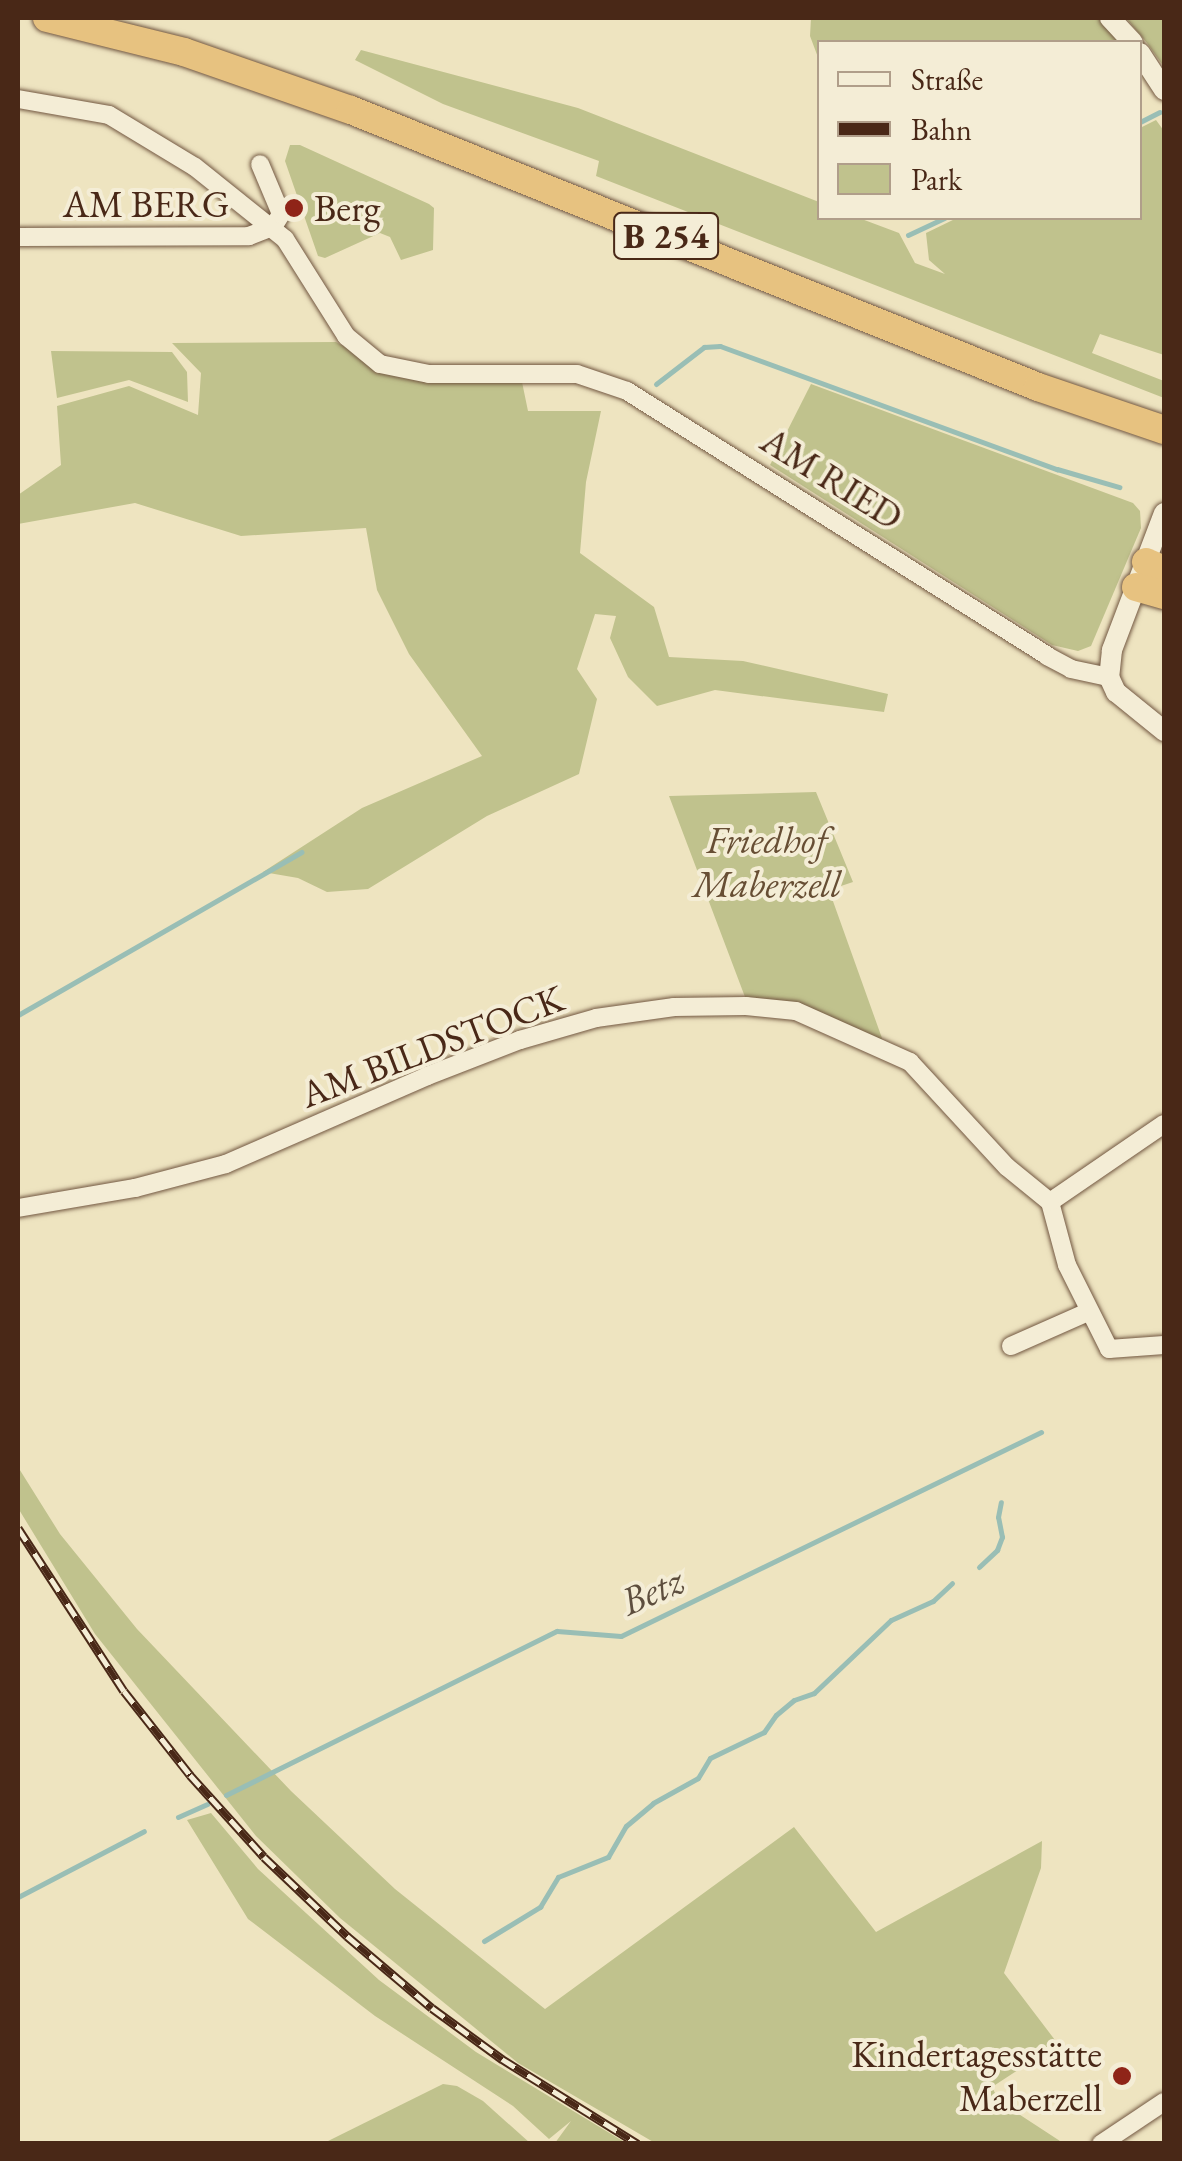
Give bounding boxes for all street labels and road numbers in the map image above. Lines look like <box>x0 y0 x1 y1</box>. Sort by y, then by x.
street label: AM BERG <box>63 181 229 227</box>
road number: B 254 <box>611 206 721 266</box>
street label: AM RIED <box>753 417 911 539</box>
street label: AM BILDSTOCK <box>294 975 570 1117</box>

